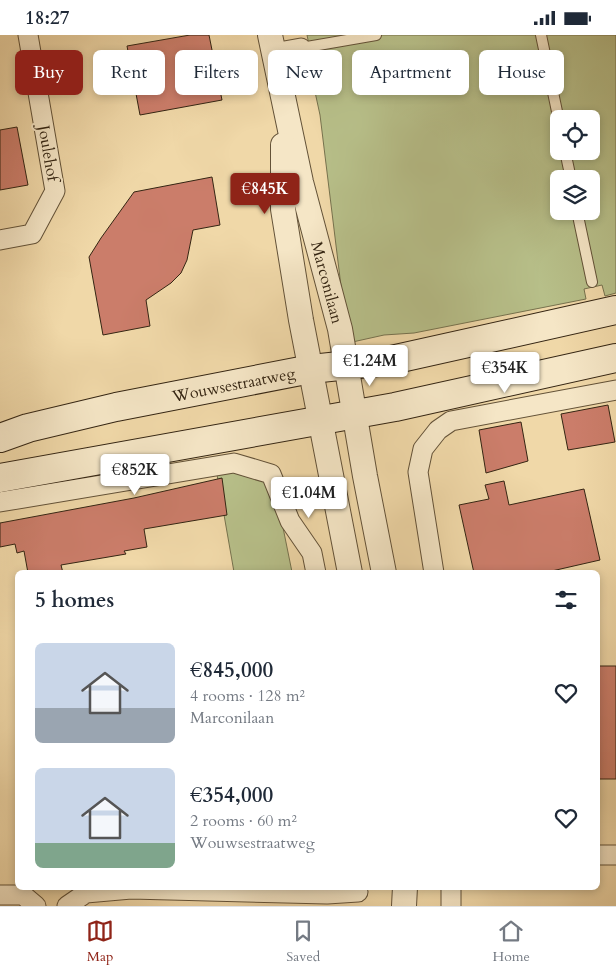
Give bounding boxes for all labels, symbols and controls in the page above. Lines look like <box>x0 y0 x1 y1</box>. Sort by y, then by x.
text: 18:27 <box>25 5 69 31</box>
chip: Buy <box>15 50 83 95</box>
chip: Rent <box>93 50 165 95</box>
chip: Filters <box>175 50 258 95</box>
chip: New <box>268 50 342 95</box>
chip: Apartment <box>352 50 469 95</box>
chip: House <box>479 50 564 95</box>
map controls <box>550 110 600 220</box>
button: locate <box>550 110 600 160</box>
street label: Joulehof <box>32 121 64 186</box>
button: layers <box>550 170 600 220</box>
pin: €845K <box>230 173 300 215</box>
text: €845K <box>241 178 289 200</box>
street label: Marconilaan <box>305 239 348 326</box>
pin: €1.24M <box>329 345 411 387</box>
text: €1.24M <box>343 350 397 372</box>
pin: €354K <box>470 351 540 394</box>
text: €354K <box>481 357 529 379</box>
street label: Wouwsestraatweg <box>169 362 297 408</box>
pin: €852K <box>100 453 170 496</box>
text: €852K <box>111 459 159 481</box>
pin: €1.04M <box>268 477 350 519</box>
text: €1.04M <box>282 482 336 504</box>
text: 5 homes <box>35 586 114 615</box>
icon: filters <box>552 586 580 614</box>
text: €845,000 <box>190 656 273 685</box>
icon: home <box>75 663 135 723</box>
icon: heart <box>552 679 580 707</box>
text: 4 rooms · 128 m² <box>190 685 305 707</box>
text: Marconilaan <box>190 707 274 729</box>
text: €354,000 <box>190 781 273 810</box>
icon: home <box>75 788 135 848</box>
icon: heart <box>552 804 580 832</box>
text: 2 rooms · 60 m² <box>190 810 297 832</box>
text: Wouwsestraatweg <box>190 832 315 854</box>
tab: Map <box>86 917 114 966</box>
tab: Saved <box>286 917 320 966</box>
tab: Home <box>492 917 530 966</box>

